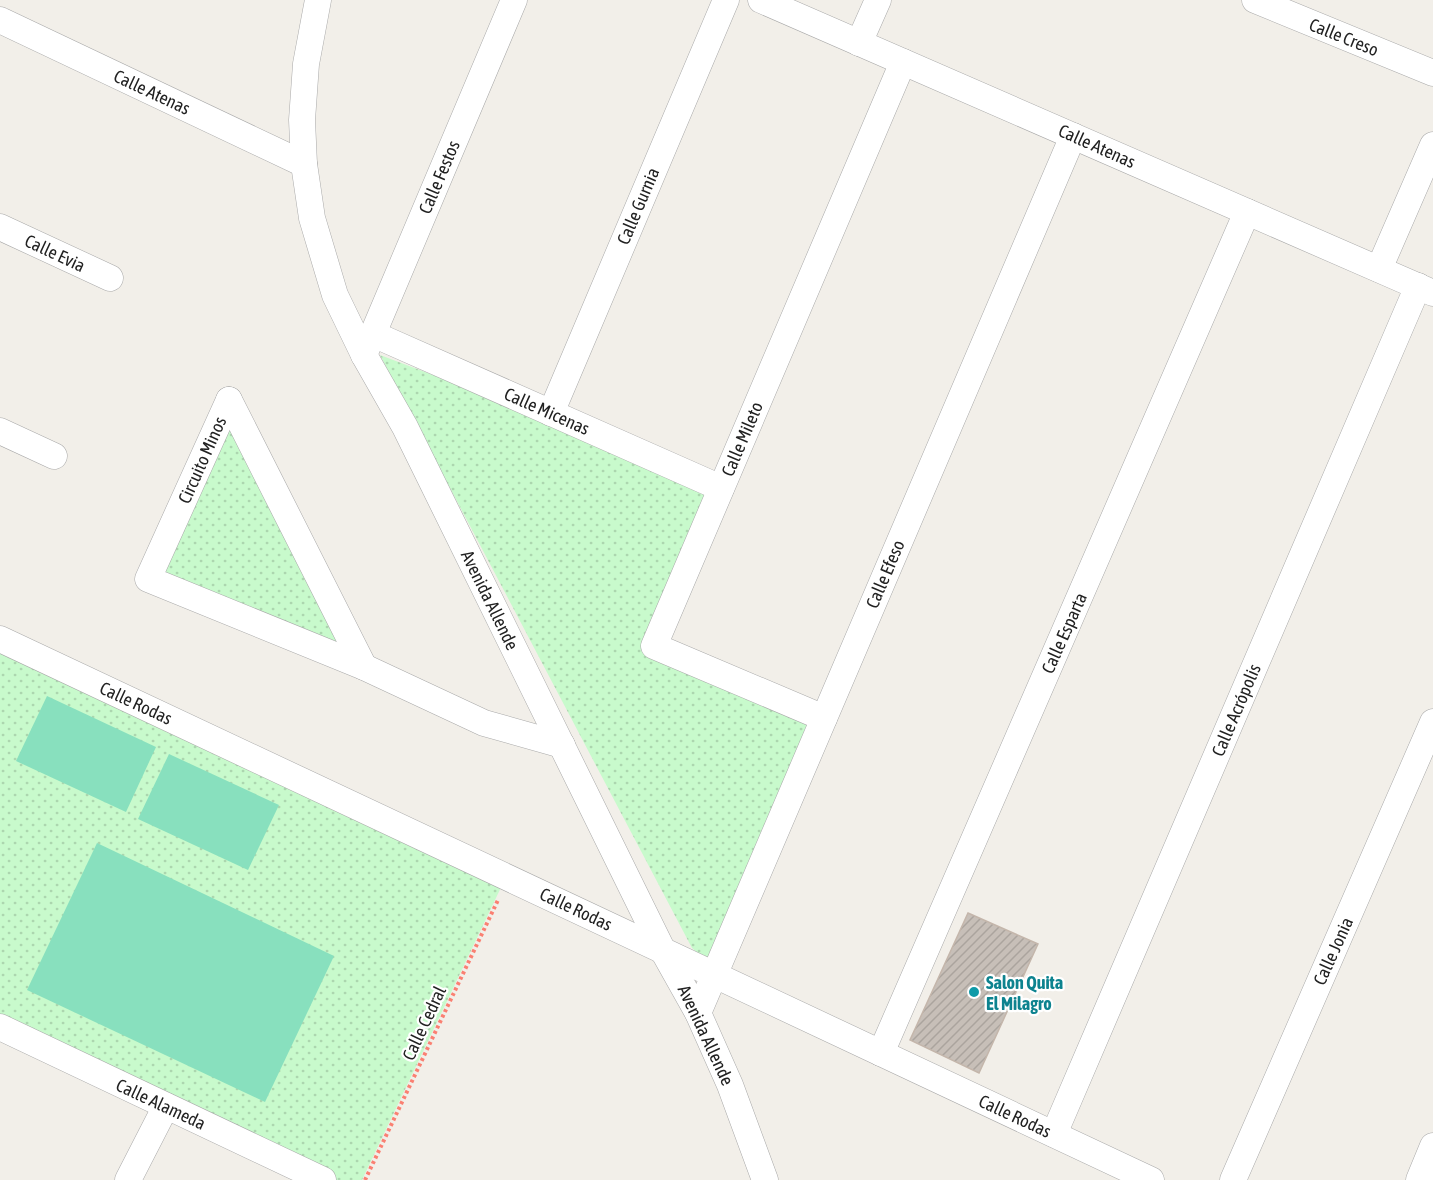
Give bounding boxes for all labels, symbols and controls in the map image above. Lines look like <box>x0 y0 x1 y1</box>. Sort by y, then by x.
street label: Calle Creso <box>1306 14 1382 60</box>
street label: Calle Atenas <box>110 65 194 119</box>
street label: Calle Atenas <box>1055 120 1139 172</box>
street label: Calle Festos <box>414 137 464 217</box>
street label: Calle Gurnia <box>612 164 664 248</box>
street label: Calle Evia <box>22 230 88 276</box>
street label: Calle Micenas <box>501 383 593 439</box>
street label: Calle Mileto <box>717 399 767 479</box>
street label: Circuito Minos <box>174 413 230 507</box>
street label: Calle Efeso <box>861 537 909 611</box>
street label: Avenida Allende <box>457 547 523 653</box>
street label: Calle Esparta <box>1037 589 1091 677</box>
street label: Calle Acrópolis <box>1207 661 1265 759</box>
street label: Calle Rodas <box>97 677 175 729</box>
street label: Calle Rodas <box>537 883 615 935</box>
street label: Calle Jonia <box>1309 914 1357 988</box>
place label: Salon Quita El Milagro <box>986 972 1063 1014</box>
street label: Calle Cedral <box>398 982 450 1063</box>
street label: Avenida Allende <box>674 982 738 1088</box>
marker: Salon Quita El Milagro <box>967 985 981 999</box>
street label: Calle Alameda <box>113 1074 209 1134</box>
street label: Calle Rodas <box>976 1090 1054 1142</box>

